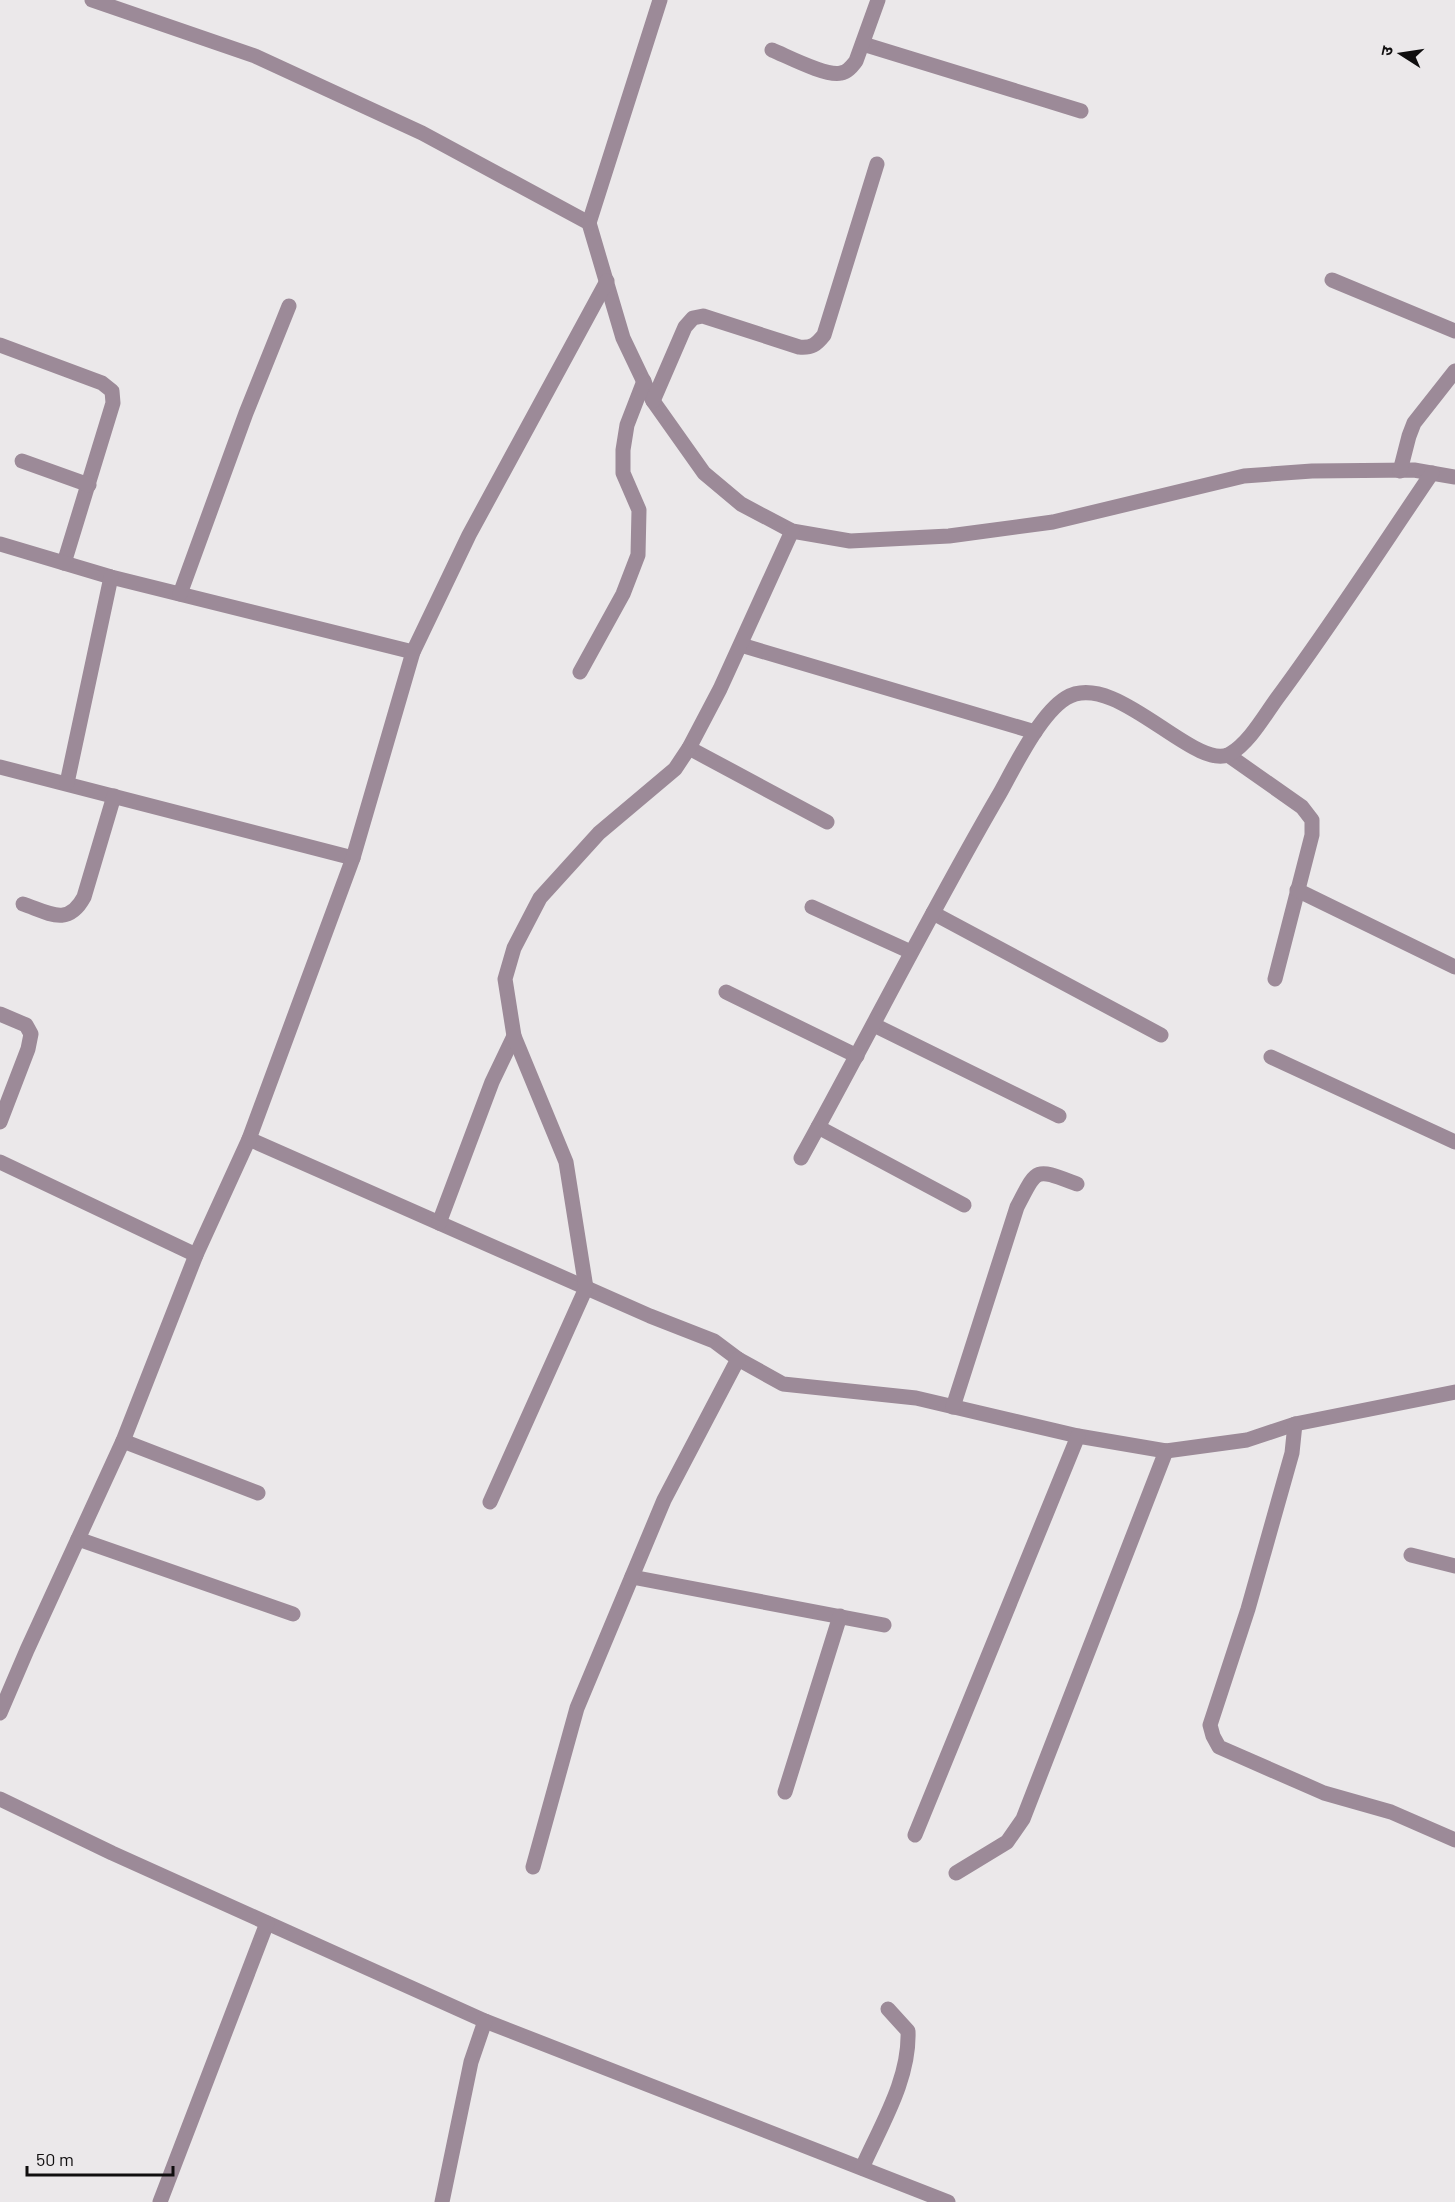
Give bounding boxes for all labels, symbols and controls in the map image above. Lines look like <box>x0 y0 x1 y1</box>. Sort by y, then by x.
north arrow <box>1371 24 1431 84</box>
text: उ <box>1376 44 1396 57</box>
scale bar <box>27 2139 172 2177</box>
text: 50 m <box>36 2148 74 2170</box>

